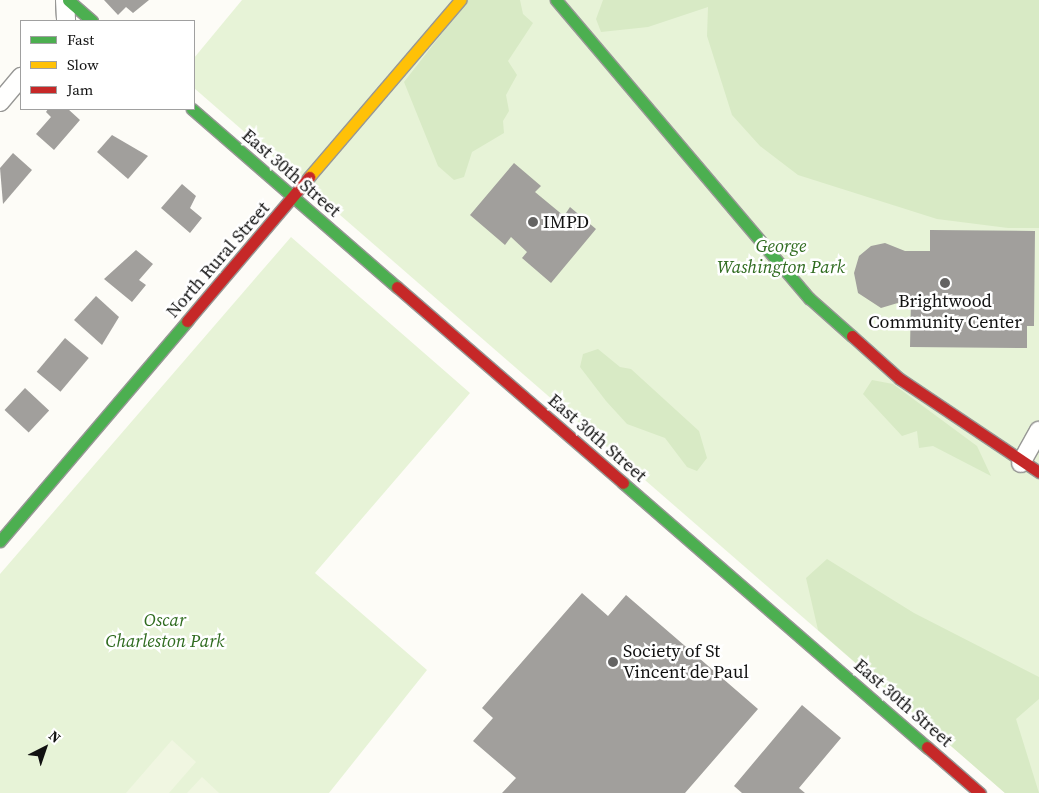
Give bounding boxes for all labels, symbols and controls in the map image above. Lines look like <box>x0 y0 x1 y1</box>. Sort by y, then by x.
legend <box>20 20 195 110</box>
text: Fast <box>67 29 94 50</box>
text: Slow <box>67 54 99 75</box>
text: Jam <box>67 79 93 100</box>
street label: East 30th Street <box>237 124 345 222</box>
street label: North Rural Street <box>162 198 274 322</box>
place label: IMPD <box>543 211 589 233</box>
marker: IMPD <box>527 216 539 228</box>
park label: George Washington Park <box>717 236 845 278</box>
marker: Brightwood Community Center <box>939 277 951 289</box>
place label: Brightwood Community Center <box>868 291 1022 334</box>
street label: East 30th Street <box>543 389 651 487</box>
park label: Oscar Charleston Park <box>105 610 225 652</box>
place label: Society of St Vincent de Paul <box>623 641 749 684</box>
street label: East 30th Street <box>849 654 957 752</box>
marker: Society of St Vincent de Paul <box>607 656 619 668</box>
north arrow <box>20 723 70 773</box>
text: N <box>44 726 65 748</box>

